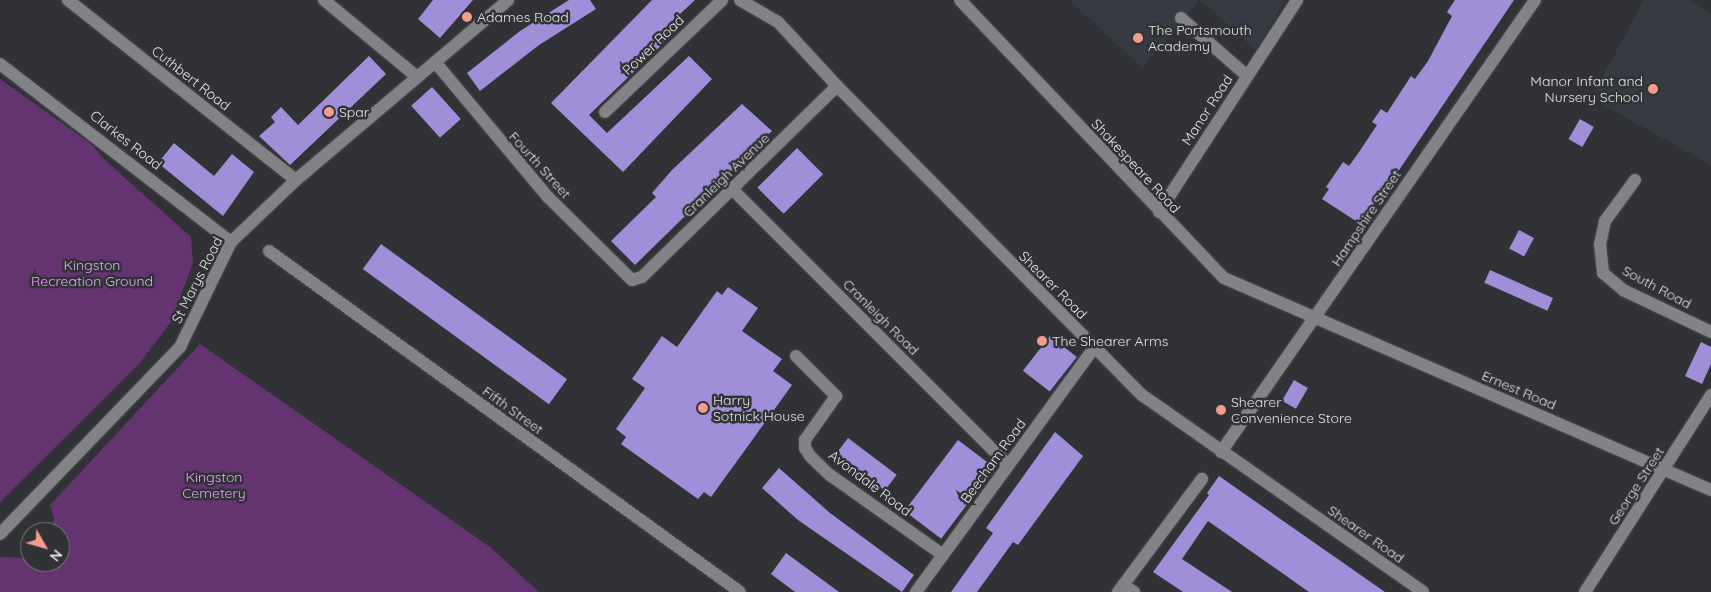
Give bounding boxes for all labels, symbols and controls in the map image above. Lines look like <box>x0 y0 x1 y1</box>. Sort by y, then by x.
place label: Adames Road <box>477 9 569 25</box>
marker: Adames Road <box>461 11 473 23</box>
street label: Power Road <box>619 12 687 78</box>
place label: The Portsmouth Academy <box>1148 22 1252 54</box>
marker: The Portsmouth Academy <box>1132 32 1144 44</box>
street label: Cuthbert Road <box>148 42 234 114</box>
street label: Manor Road <box>1178 72 1236 148</box>
place label: Manor Infant and Nursery School <box>1530 73 1643 105</box>
marker: Manor Infant and Nursery School <box>1647 83 1659 95</box>
place label: Spar <box>339 104 369 120</box>
marker: Spar <box>323 106 335 118</box>
street label: Clarkes Road <box>87 107 165 173</box>
street label: Shakespeare Road <box>1088 115 1184 217</box>
street label: Fourth Street <box>506 128 574 202</box>
street label: Cranleigh Avenue <box>679 130 773 220</box>
street label: Hampshire Street <box>1328 167 1404 269</box>
street label: St Marys Road <box>168 234 226 326</box>
street label: Shearer Road <box>1016 248 1090 322</box>
park label: Kingston Recreation Ground <box>31 257 153 290</box>
street label: South Road <box>1620 262 1694 312</box>
street label: Cranleigh Road <box>840 276 922 358</box>
place label: The Shearer Arms <box>1052 333 1168 349</box>
marker: The Shearer Arms <box>1036 335 1048 347</box>
street label: Ernest Road <box>1479 367 1559 413</box>
street label: Fifth Street <box>479 382 547 438</box>
place label: Harry Sotnick House <box>713 392 805 424</box>
place label: Shearer Convenience Store <box>1231 394 1352 427</box>
marker: Harry Sotnick House <box>697 402 709 414</box>
marker: Shearer Convenience Store <box>1215 404 1227 416</box>
street label: Beecham Road <box>957 416 1029 506</box>
street label: George Street <box>1605 444 1667 528</box>
street label: Avondale Road <box>825 446 915 520</box>
park label: Kingston Cemetery <box>182 469 246 502</box>
street label: Shearer Road <box>1325 502 1407 566</box>
north arrow <box>20 522 70 572</box>
text: N <box>46 546 66 565</box>

